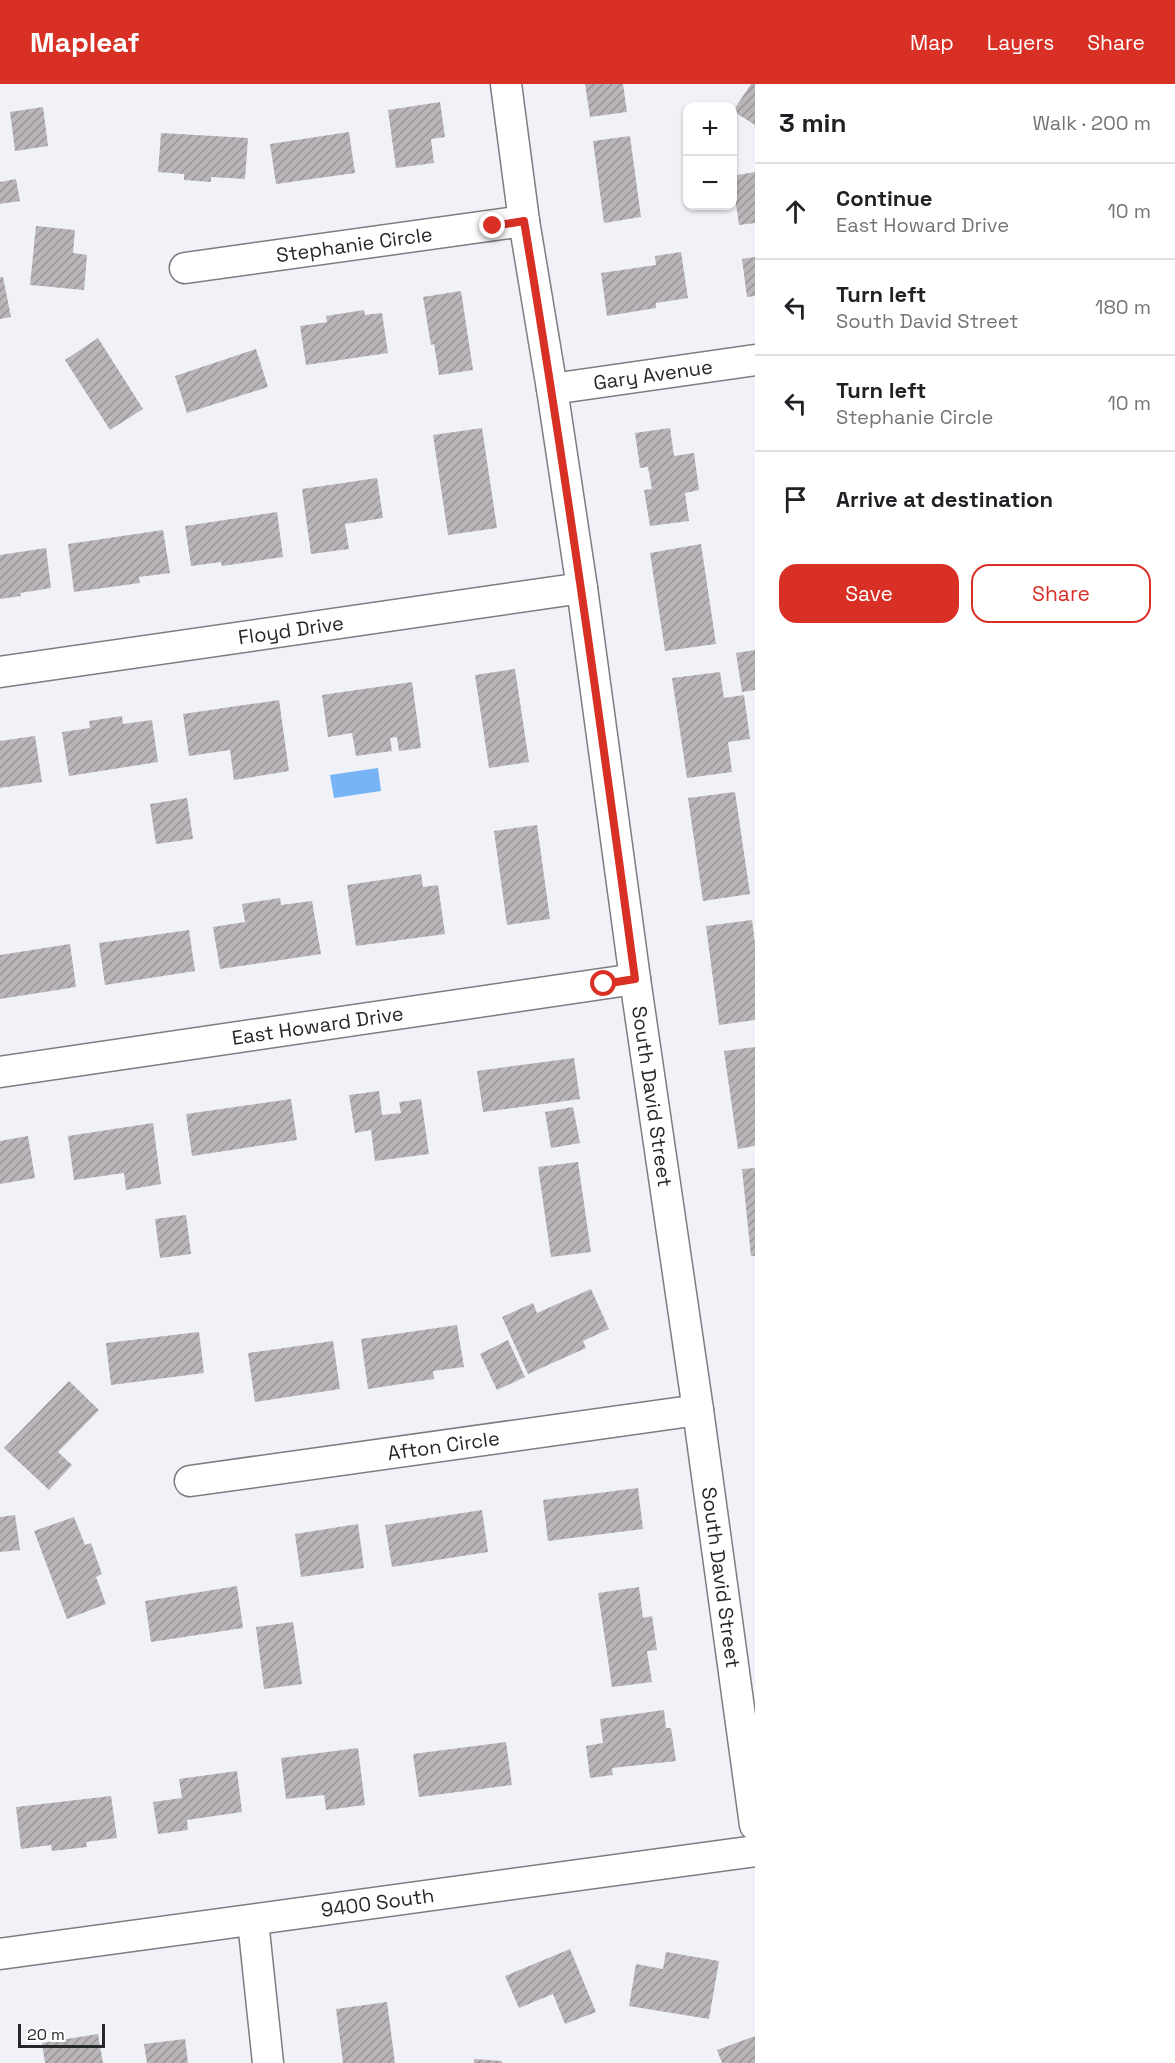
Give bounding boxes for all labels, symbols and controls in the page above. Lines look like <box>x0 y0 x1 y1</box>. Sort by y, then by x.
text: Mapleaf <box>30 24 140 60</box>
text: Map <box>910 29 954 56</box>
text: Layers <box>987 29 1054 56</box>
text: Share <box>1087 29 1145 56</box>
map controls <box>683 102 737 210</box>
button: + <box>683 102 737 156</box>
text: 3 min <box>779 106 847 140</box>
text: Walk · 200 m <box>1032 110 1151 136</box>
button: − <box>683 156 737 210</box>
text: Continue <box>836 184 932 212</box>
icon: ahead <box>779 195 812 228</box>
text: 10 m <box>1107 198 1151 224</box>
route end <box>479 212 505 238</box>
text: East Howard Drive <box>836 212 1009 238</box>
street label: Stephanie Circle <box>275 221 434 268</box>
text: Turn left <box>836 280 926 308</box>
icon: left <box>779 291 812 324</box>
text: 180 m <box>1095 294 1151 320</box>
text: South David Street <box>836 308 1019 334</box>
street label: Gary Avenue <box>592 353 714 396</box>
text: Turn left <box>836 376 926 404</box>
icon: left <box>779 387 812 420</box>
text: 10 m <box>1107 390 1151 416</box>
text: Stephanie Circle <box>836 404 993 430</box>
icon: arrive <box>779 483 812 516</box>
text: Arrive at destination <box>836 485 1053 513</box>
button: Save <box>779 564 959 623</box>
button: Share <box>971 564 1151 623</box>
street label: Floyd Drive <box>237 610 345 650</box>
route start <box>590 970 616 996</box>
street label: East Howard Drive <box>230 1000 405 1051</box>
street label: South David Street <box>626 1004 678 1189</box>
street label: Afton Circle <box>386 1425 501 1466</box>
street label: South David Street <box>696 1485 746 1670</box>
street label: 9400 South <box>319 1882 436 1923</box>
scale bar <box>18 2021 105 2048</box>
text: 20 m <box>27 2024 65 2045</box>

